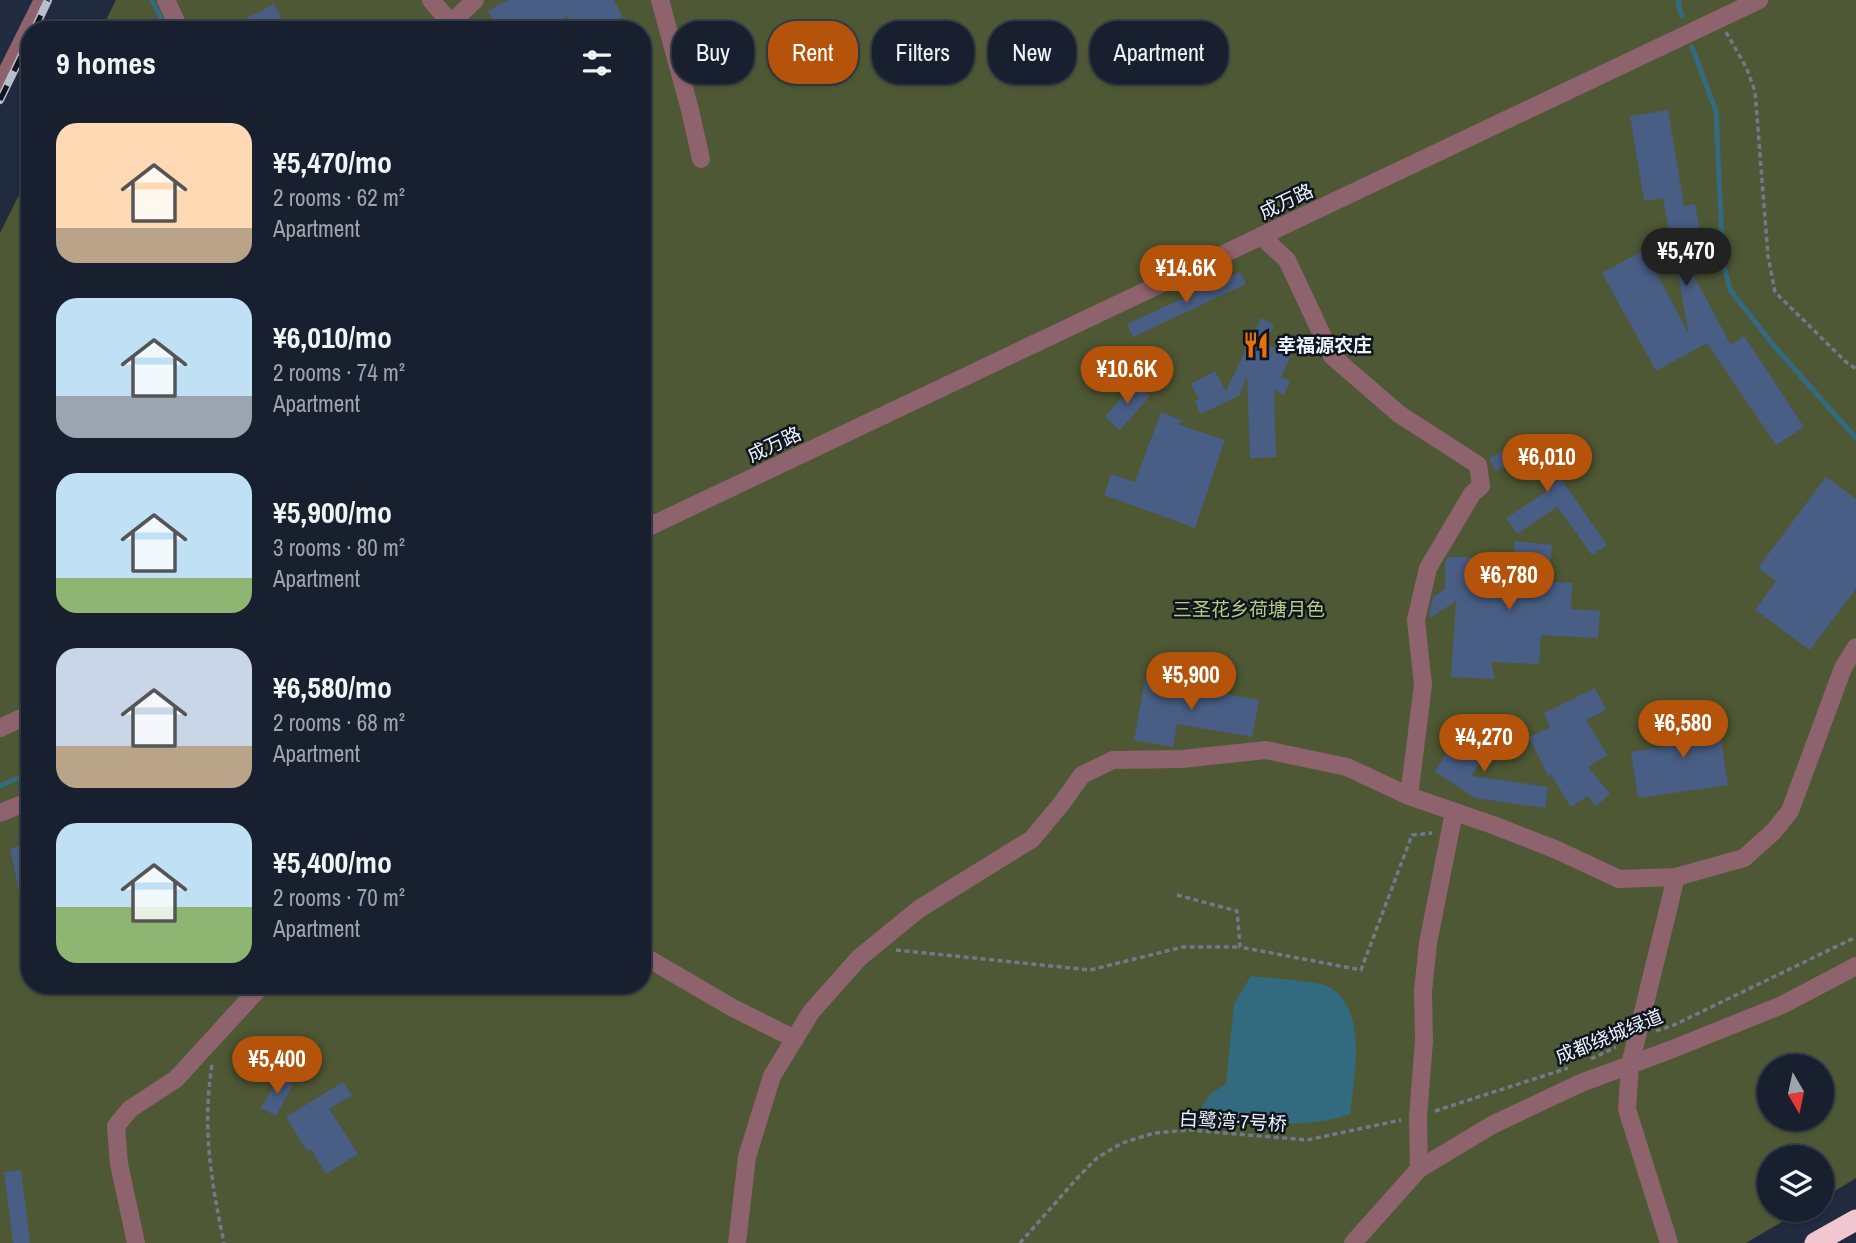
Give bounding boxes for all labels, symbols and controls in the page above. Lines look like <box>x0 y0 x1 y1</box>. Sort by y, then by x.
chip: Buy <box>672 21 754 84</box>
chip: Rent <box>768 21 858 84</box>
chip: Filters <box>872 21 974 84</box>
chip: New <box>988 21 1076 84</box>
chip: Apartment <box>1090 21 1228 84</box>
text: 9 homes <box>56 43 156 83</box>
icon: filters <box>578 44 616 82</box>
text: ¥5,470/mo <box>273 142 392 182</box>
icon: home <box>112 151 196 235</box>
street label: 成万路 <box>1255 177 1317 225</box>
text: 2 rooms · 62 m² <box>273 182 405 213</box>
text: Apartment <box>273 213 360 244</box>
pin: ¥5,470 <box>1629 229 1743 288</box>
text: ¥5,470 <box>1657 235 1715 266</box>
pin: ¥14.6K <box>1129 246 1243 305</box>
text: ¥14.6K <box>1156 252 1216 283</box>
text: ¥6,010/mo <box>273 317 392 357</box>
icon: home <box>112 326 196 410</box>
restaurant icon: 幸福源农庄 <box>1241 330 1271 360</box>
place label: 幸福源农庄 <box>1277 332 1372 358</box>
pin: ¥10.6K <box>1070 346 1184 406</box>
text: ¥10.6K <box>1097 353 1157 384</box>
text: 2 rooms · 74 m² <box>273 357 405 388</box>
text: Apartment <box>273 388 360 419</box>
street label: 成万路 <box>743 420 805 468</box>
pin: ¥6,010 <box>1490 434 1604 494</box>
text: ¥6,010 <box>1518 441 1576 472</box>
text: ¥5,900/mo <box>273 492 392 532</box>
icon: home <box>112 501 196 585</box>
text: 3 rooms · 80 m² <box>273 532 405 563</box>
pin: ¥6,780 <box>1452 552 1566 612</box>
text: ¥6,780 <box>1480 559 1538 590</box>
text: Apartment <box>273 563 360 594</box>
park label: 三圣花乡荷塘月色 <box>1173 596 1325 622</box>
pin: ¥5,900 <box>1134 652 1248 712</box>
text: ¥5,900 <box>1162 659 1220 690</box>
text: ¥6,580/mo <box>273 667 392 707</box>
icon: home <box>112 676 196 760</box>
pin: ¥6,580 <box>1626 700 1740 760</box>
text: 2 rooms · 68 m² <box>273 707 405 738</box>
text: ¥6,580 <box>1654 707 1712 738</box>
pin: ¥4,270 <box>1427 714 1541 774</box>
text: ¥4,270 <box>1455 721 1513 752</box>
text: Apartment <box>273 738 360 769</box>
text: ¥5,400/mo <box>273 842 392 882</box>
icon: home <box>112 851 196 935</box>
text: 2 rooms · 70 m² <box>273 882 405 913</box>
text: Apartment <box>273 913 360 944</box>
street label: 成都绕城绿道 <box>1551 1003 1667 1069</box>
pin: ¥5,400 <box>220 1036 334 1096</box>
text: ¥5,400 <box>248 1043 306 1074</box>
north arrow <box>1757 1054 1834 1130</box>
map controls <box>1757 1054 1834 1222</box>
street label: 白鹭湾·7号桥 <box>1178 1105 1288 1137</box>
button: layers <box>1757 1145 1834 1222</box>

